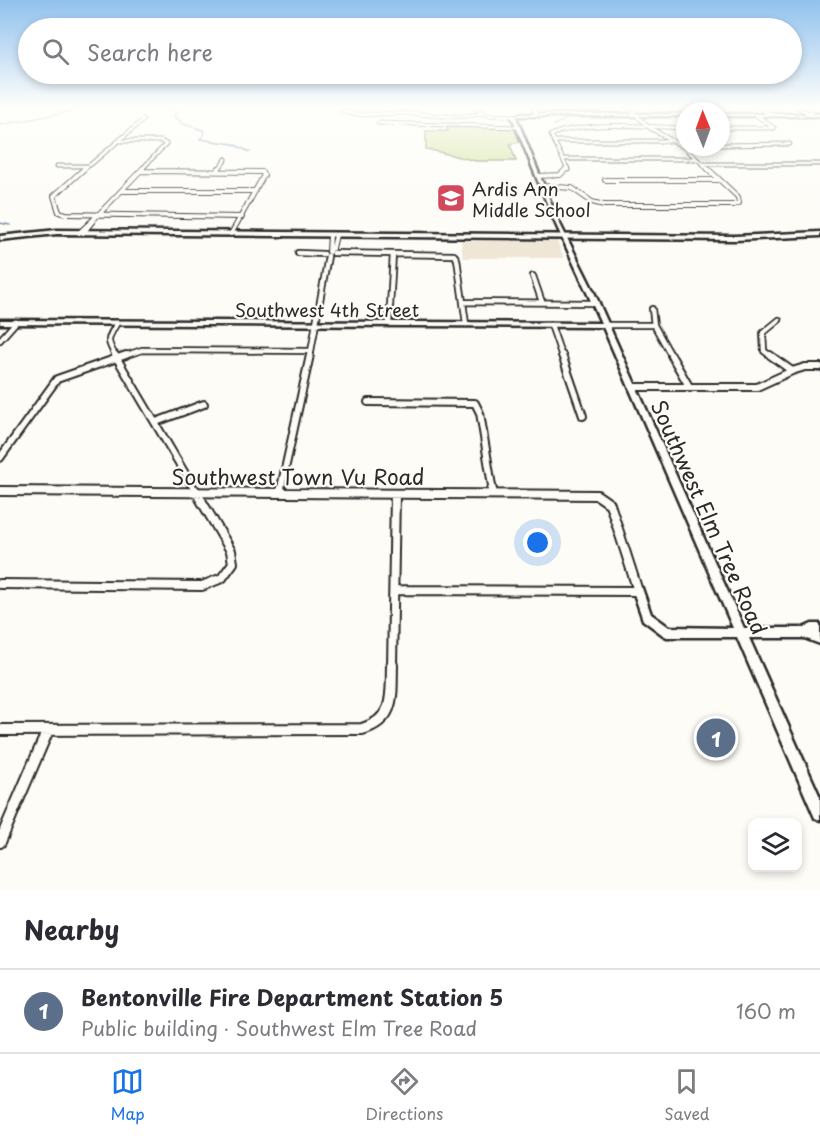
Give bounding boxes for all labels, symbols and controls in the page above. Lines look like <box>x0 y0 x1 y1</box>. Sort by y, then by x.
search box <box>18 18 802 84</box>
icon: search <box>39 35 72 68</box>
text: Search here <box>87 35 213 68</box>
north arrow <box>676 102 730 156</box>
place label: Ardis Ann Middle School <box>472 175 591 223</box>
school or university icon: Ardis Ann Middle School <box>435 182 467 214</box>
street label: Southwest 4th Street <box>235 296 419 323</box>
street label: Southwest Elm Tree Road <box>644 395 776 639</box>
street label: Southwest Town Vu Road <box>172 460 424 492</box>
your location <box>523 528 552 557</box>
pin: 1 <box>696 716 736 760</box>
map controls <box>748 818 802 872</box>
button: layers <box>748 818 802 872</box>
text: Nearby <box>24 910 119 949</box>
text: Bentonville Fire Department Station 5 <box>81 980 503 1013</box>
text: 1 <box>39 996 48 1026</box>
text: 160 m <box>736 996 796 1026</box>
text: Public building · Southwest Elm Tree Road <box>81 1013 477 1043</box>
tab: Map <box>110 1065 145 1125</box>
tab: Directions <box>365 1065 443 1125</box>
tab: Saved <box>664 1065 710 1125</box>

